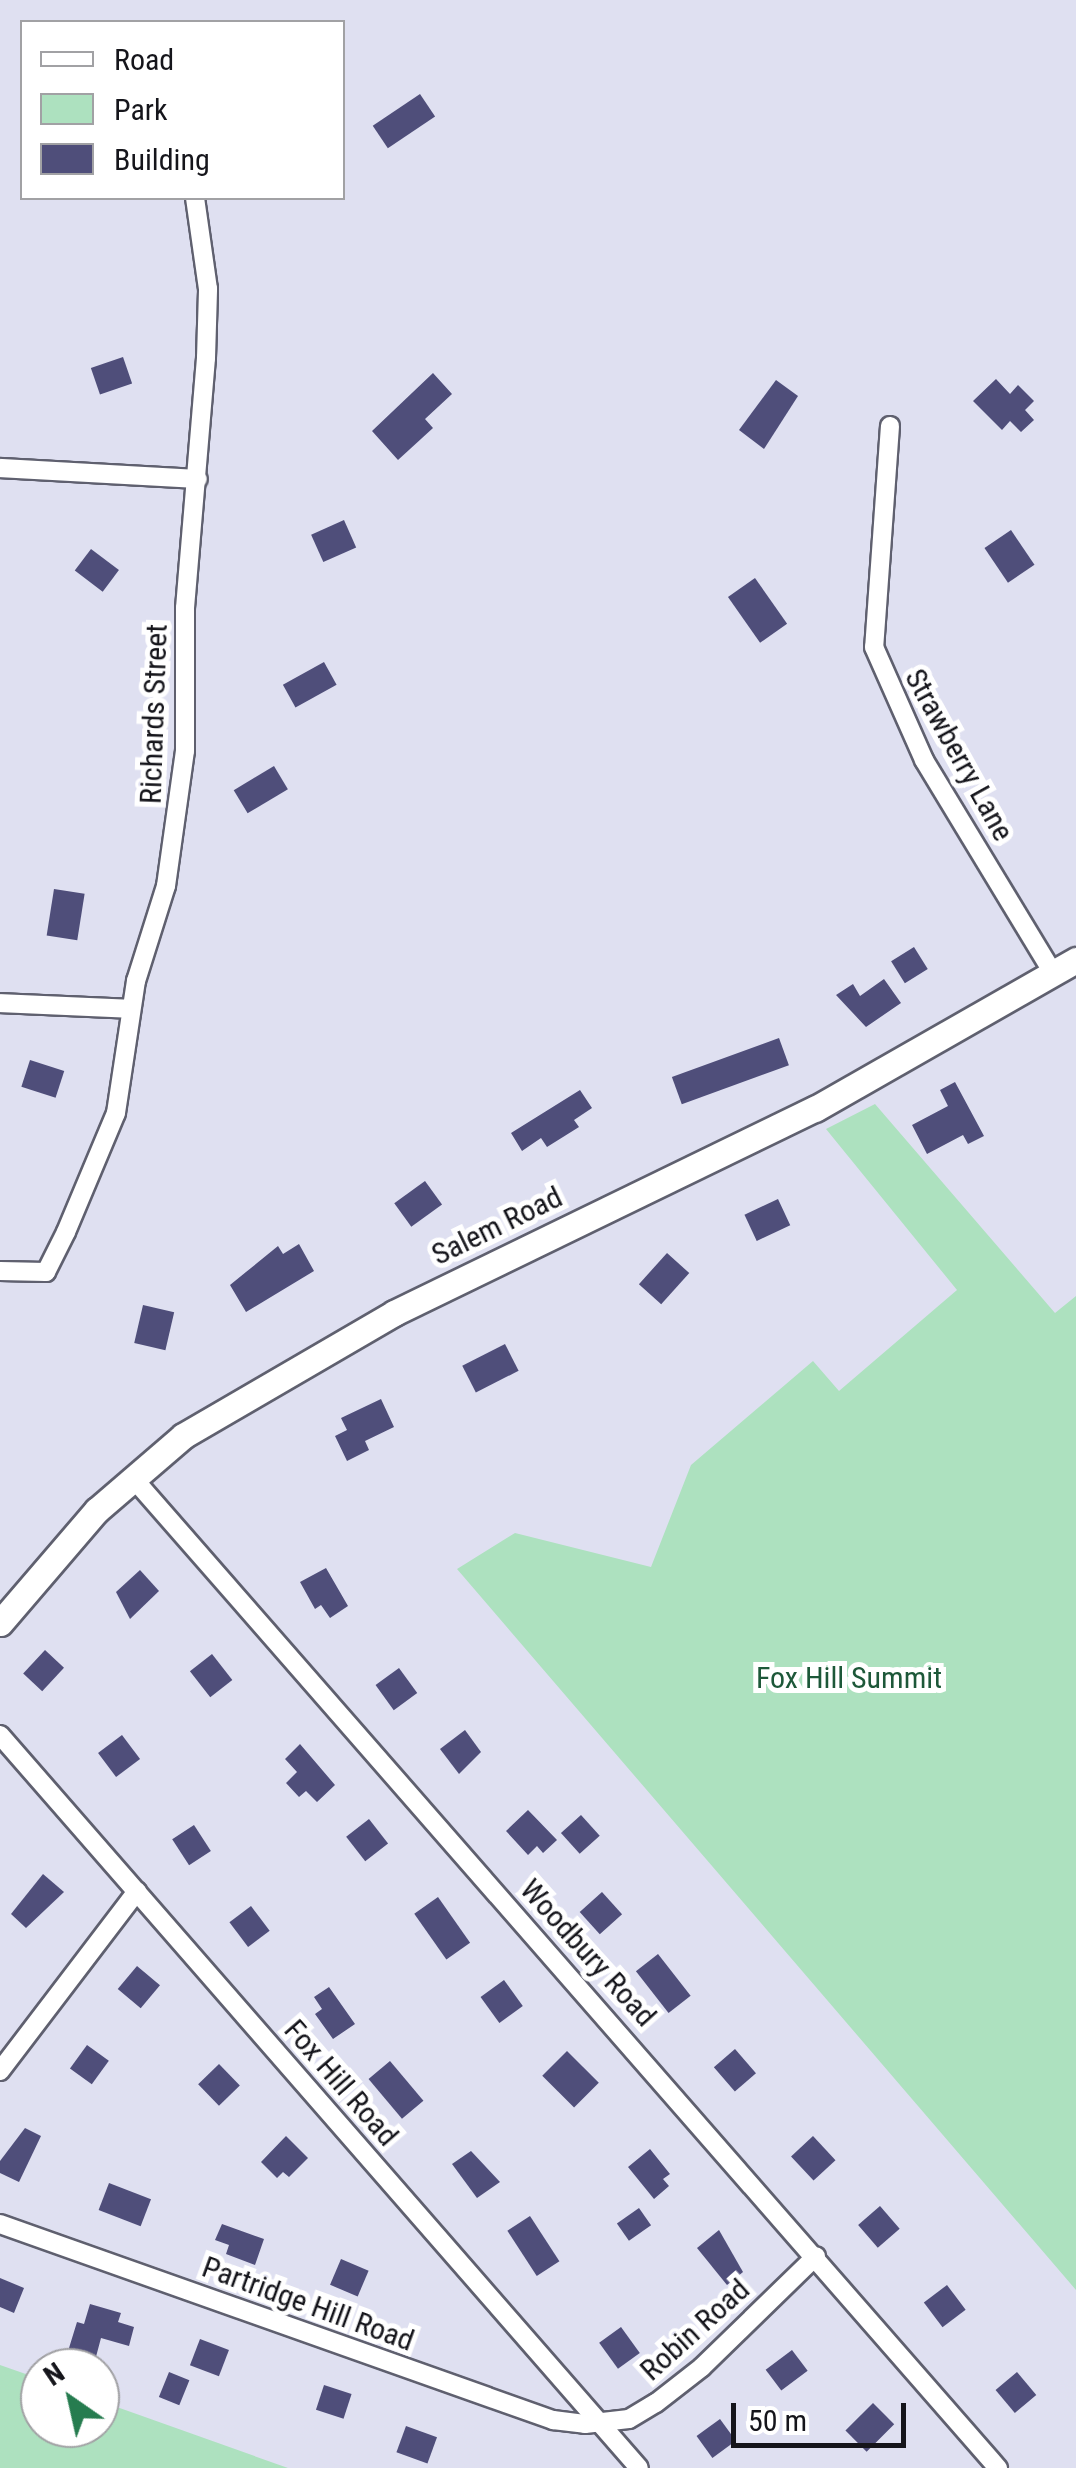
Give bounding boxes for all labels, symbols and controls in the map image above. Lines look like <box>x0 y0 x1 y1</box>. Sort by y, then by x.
legend <box>20 20 345 200</box>
text: Road <box>114 42 174 77</box>
text: Park <box>114 92 168 127</box>
text: Building <box>114 142 210 177</box>
street label: Richards Street <box>133 623 175 805</box>
street label: Strawberry Lane <box>897 663 1021 847</box>
street label: Salem Road <box>426 1179 568 1273</box>
park label: Fox Hill Summit <box>756 1660 942 1696</box>
street label: Woodbury Road <box>512 1872 664 2034</box>
street label: Fox Hill Road <box>276 2013 406 2153</box>
street label: Partridge Hill Road <box>197 2249 419 2359</box>
street label: Robin Road <box>633 2272 757 2388</box>
north arrow <box>20 2348 120 2448</box>
text: N <box>38 2356 70 2393</box>
scale bar <box>736 2383 911 2445</box>
text: 50 m <box>748 2403 807 2438</box>

